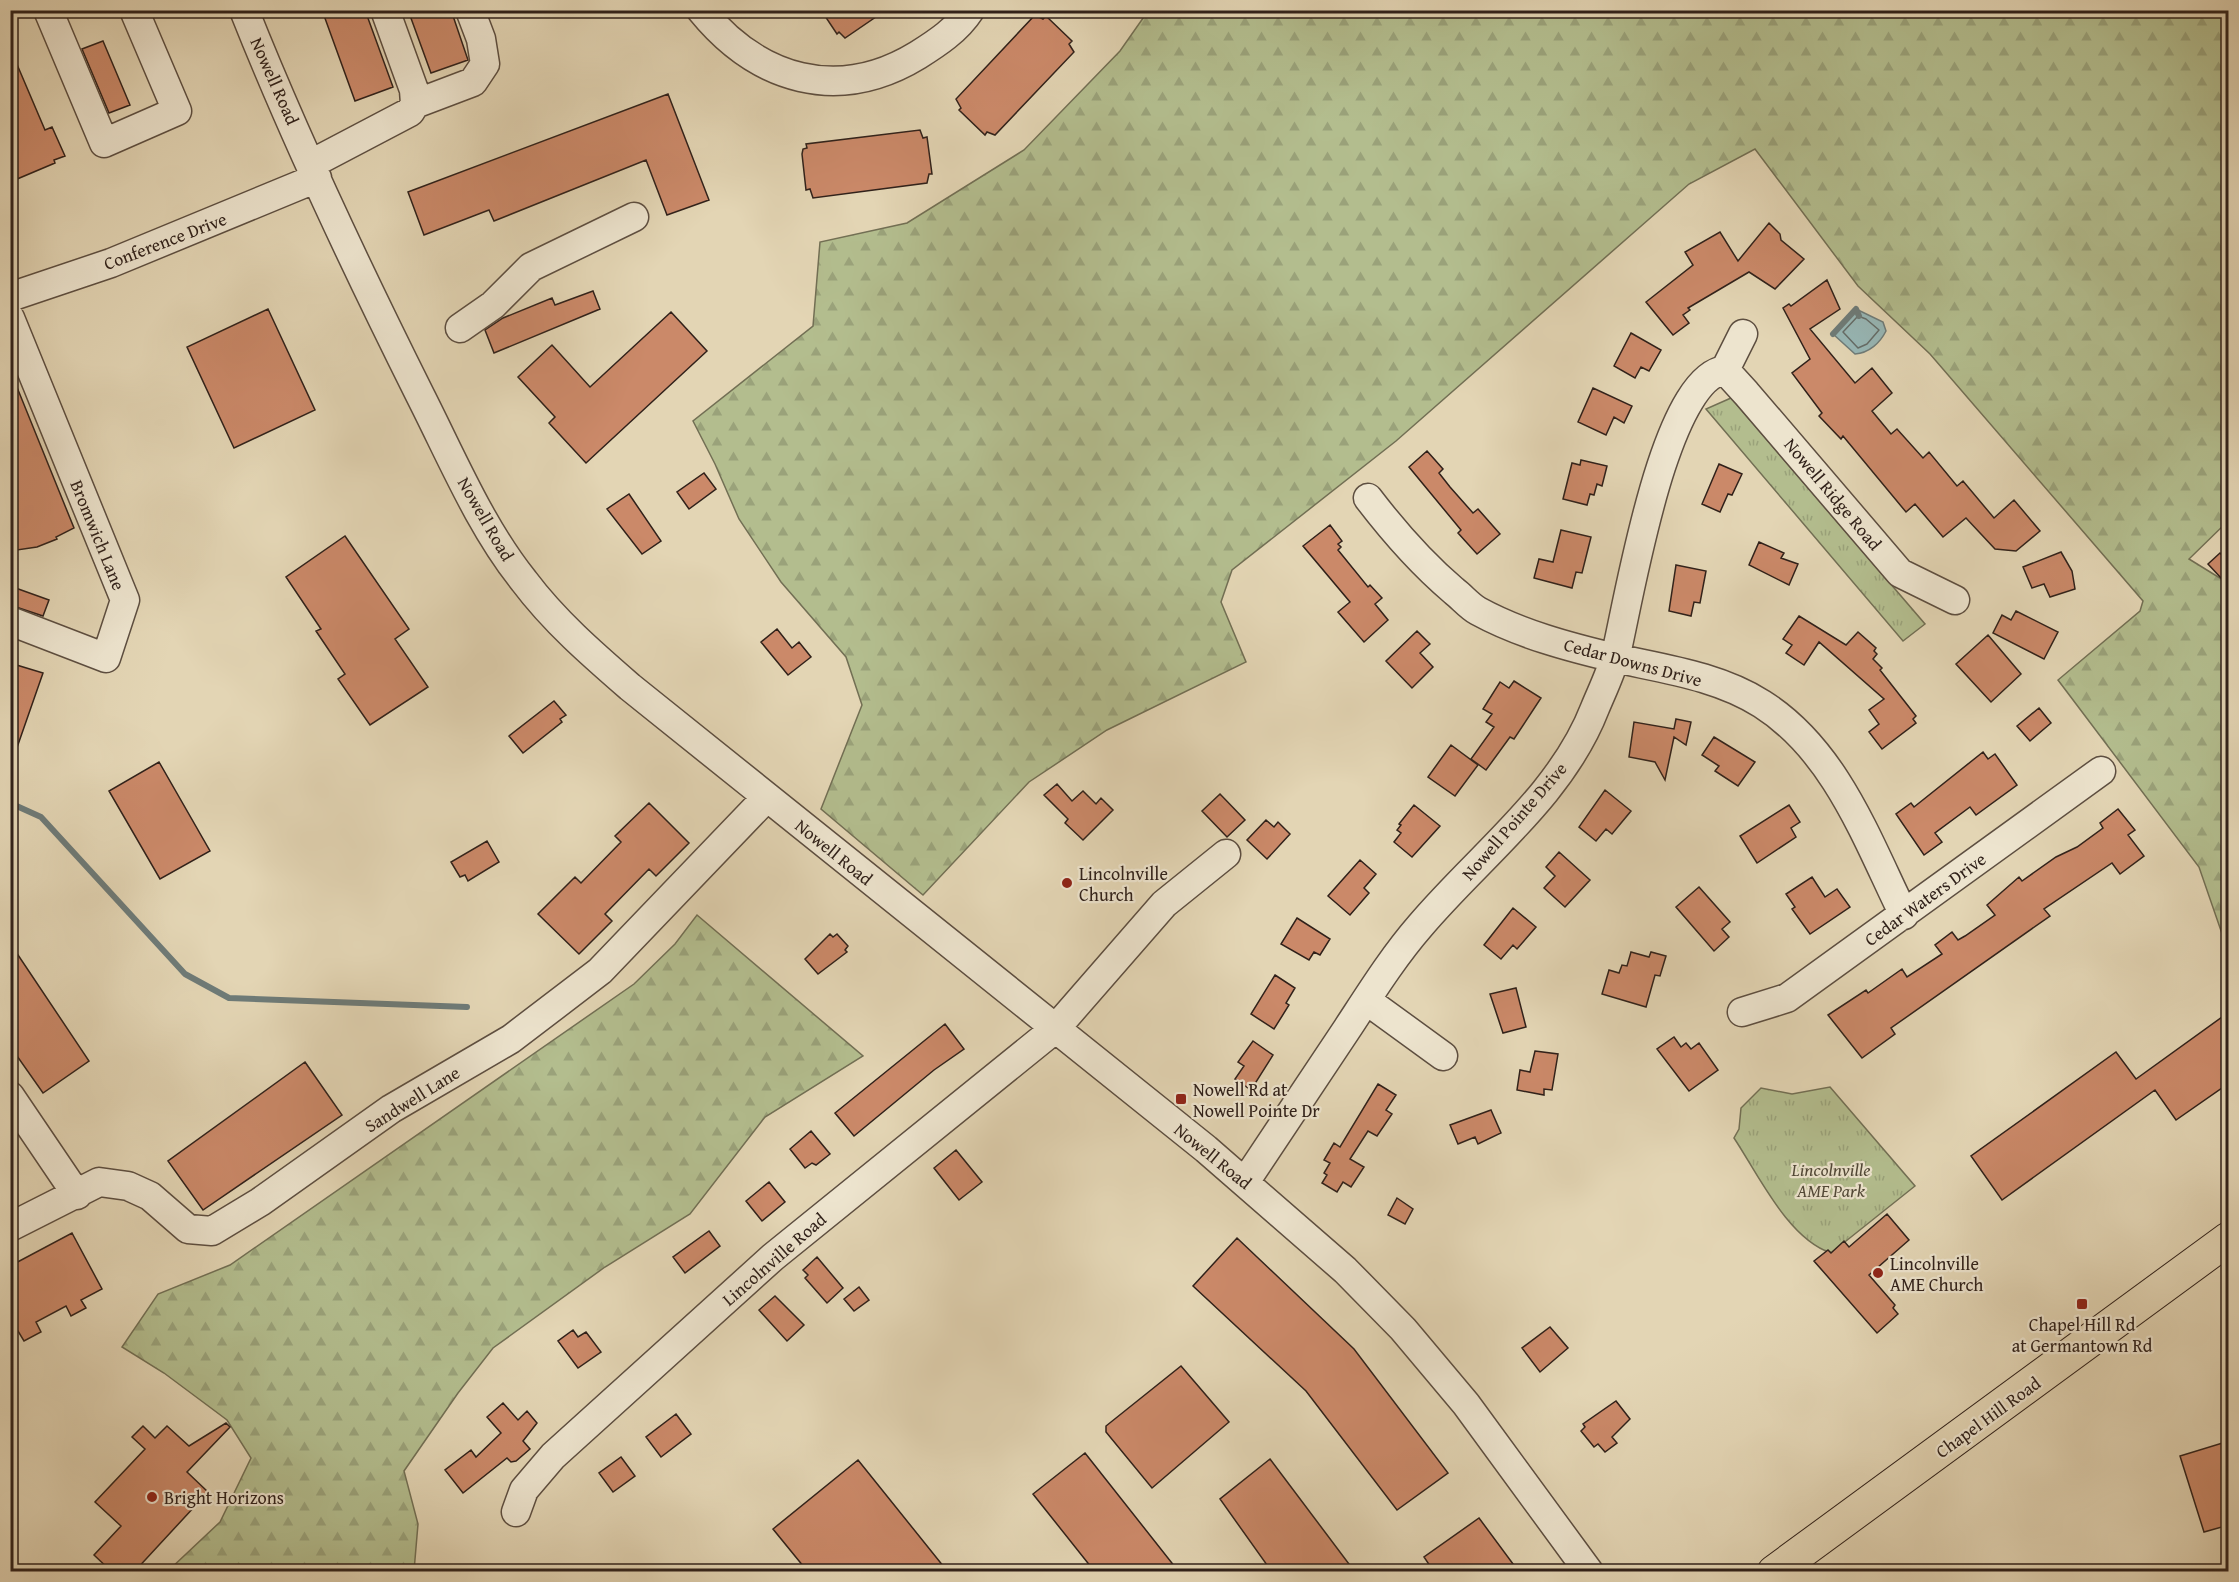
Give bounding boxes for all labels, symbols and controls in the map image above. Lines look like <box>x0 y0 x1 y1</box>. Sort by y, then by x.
street label: Nowell Road <box>244 33 306 129</box>
street label: Conference Drive <box>100 205 230 277</box>
street label: Nowell Ridge Road <box>1778 432 1888 556</box>
street label: Nowell Road <box>451 472 521 566</box>
street label: Bromwich Lane <box>64 476 132 594</box>
street label: Cedar Downs Drive <box>1561 631 1705 693</box>
street label: Nowell Pointe Drive <box>1455 756 1573 886</box>
street label: Nowell Road <box>789 812 879 892</box>
street label: Cedar Waters Drive <box>1859 846 1991 952</box>
place label: Lincolnville Church <box>1079 860 1168 908</box>
marker: Lincolnville Church <box>1060 876 1074 890</box>
street label: Sandwell Lane <box>359 1059 465 1139</box>
place label: Nowell Rd at Nowell Pointe Dr <box>1193 1076 1320 1124</box>
marker: Nowell Rd at Nowell Pointe Dr <box>1174 1092 1188 1106</box>
street label: Nowell Road <box>1168 1116 1258 1196</box>
park label: Lincolnville AME Park <box>1790 1156 1871 1204</box>
street label: Lincolnville Road <box>716 1206 832 1312</box>
place label: Lincolnville AME Church <box>1890 1250 1983 1298</box>
marker: Lincolnville AME Church <box>1871 1266 1885 1280</box>
marker: Chapel Hill Rd at Germantown Rd <box>2075 1297 2089 1311</box>
place label: Chapel Hill Rd at Germantown Rd <box>2012 1311 2153 1359</box>
street label: Chapel Hill Road <box>1930 1369 2047 1464</box>
place label: Bright Horizons <box>164 1484 284 1511</box>
marker: Bright Horizons <box>145 1490 159 1504</box>

